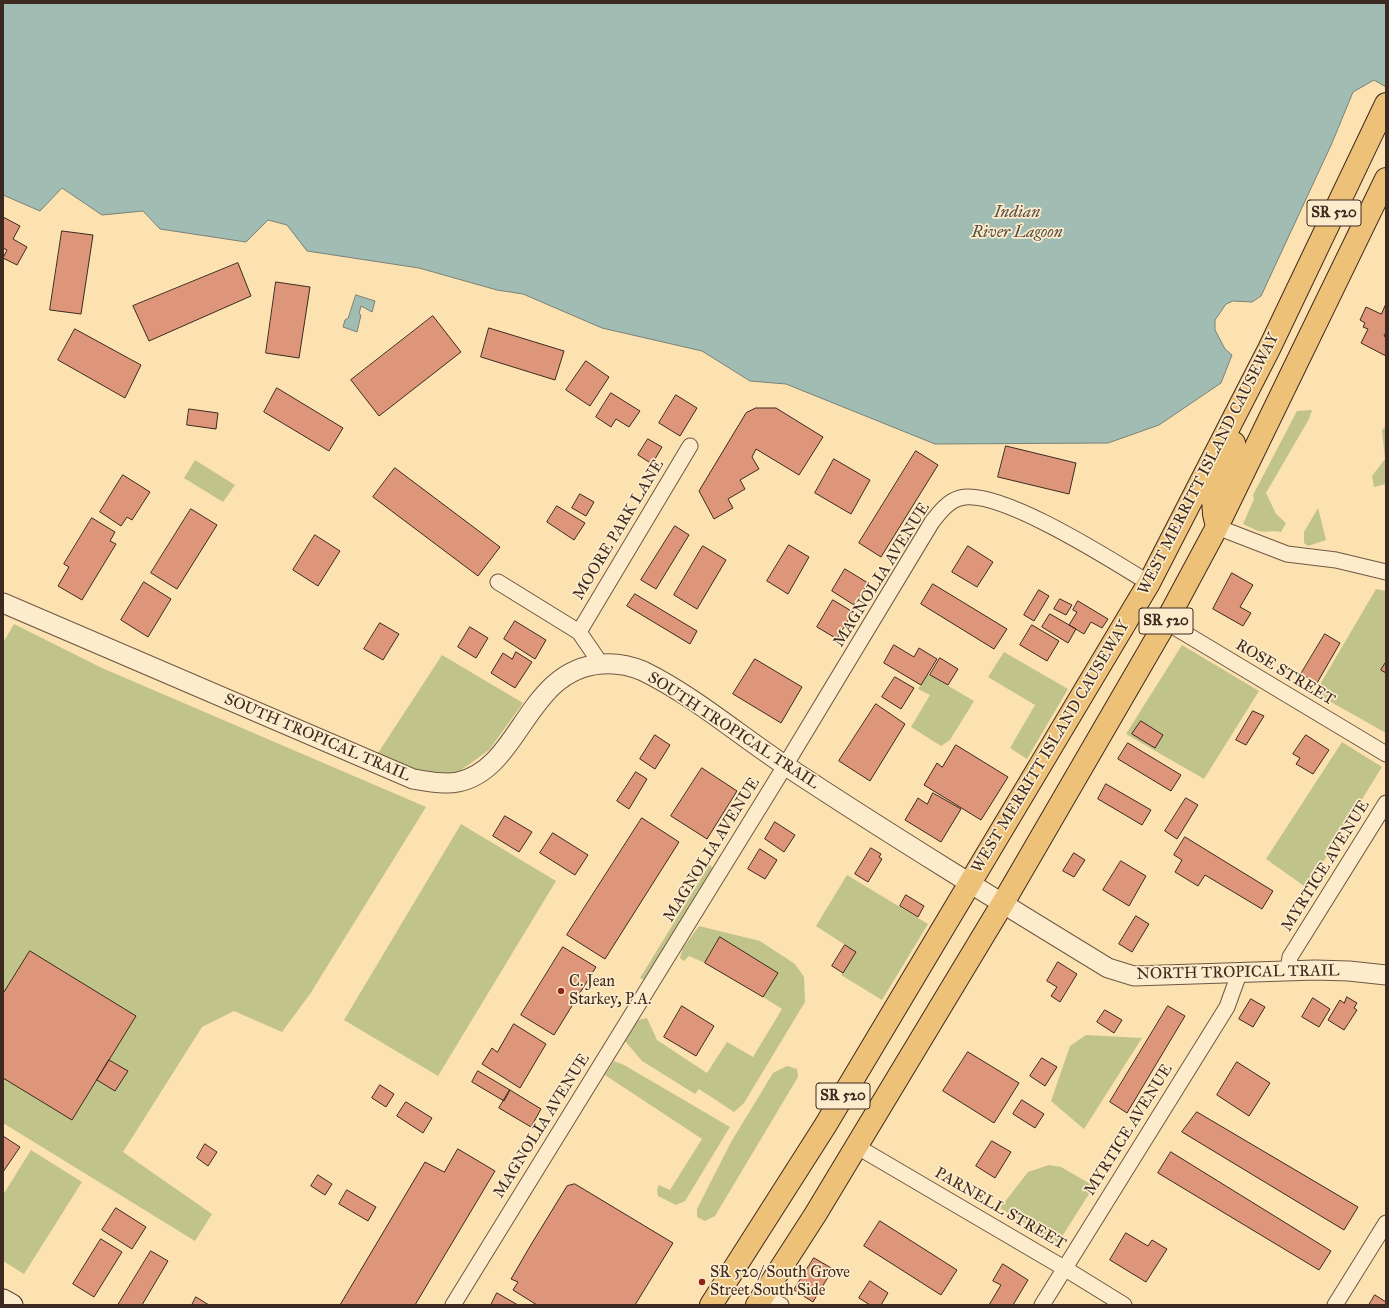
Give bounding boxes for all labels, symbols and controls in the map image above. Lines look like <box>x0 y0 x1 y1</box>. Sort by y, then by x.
road number: SR 520 <box>1307 200 1361 226</box>
water label: Indian River Lagoon <box>971 203 1063 243</box>
street label: WEST MERRITT ISLAND CAUSEWAY <box>1134 330 1284 598</box>
street label: MOORE PARK LANE <box>569 456 669 604</box>
street label: MAGNOLIA AVENUE <box>830 499 934 651</box>
road number: SR 520 <box>1139 608 1193 634</box>
street label: WEST MERRITT ISLAND CAUSEWAY <box>968 617 1134 877</box>
street label: ROSE STREET <box>1232 636 1338 710</box>
street label: SOUTH TROPICAL TRAIL <box>644 668 822 794</box>
street label: SOUTH TROPICAL TRAIL <box>221 690 413 786</box>
street label: MAGNOLIA AVENUE <box>660 774 764 926</box>
street label: MYRTICE AVENUE <box>1278 797 1374 935</box>
street label: NORTH TROPICAL TRAIL <box>1136 962 1340 984</box>
place label: C. Jean Starkey, P.A. <box>569 972 651 1010</box>
marker: C. Jean Starkey, P.A. <box>556 986 566 996</box>
street label: MAGNOLIA AVENUE <box>490 1050 594 1202</box>
street label: MYRTICE AVENUE <box>1081 1061 1177 1199</box>
road number: SR 520 <box>816 1083 870 1109</box>
street label: PARNELL STREET <box>931 1164 1069 1254</box>
place label: SR 520/ South Grove Street South Side <box>710 1263 850 1301</box>
marker: SR 520/ South Grove Street South Side <box>697 1277 707 1287</box>

